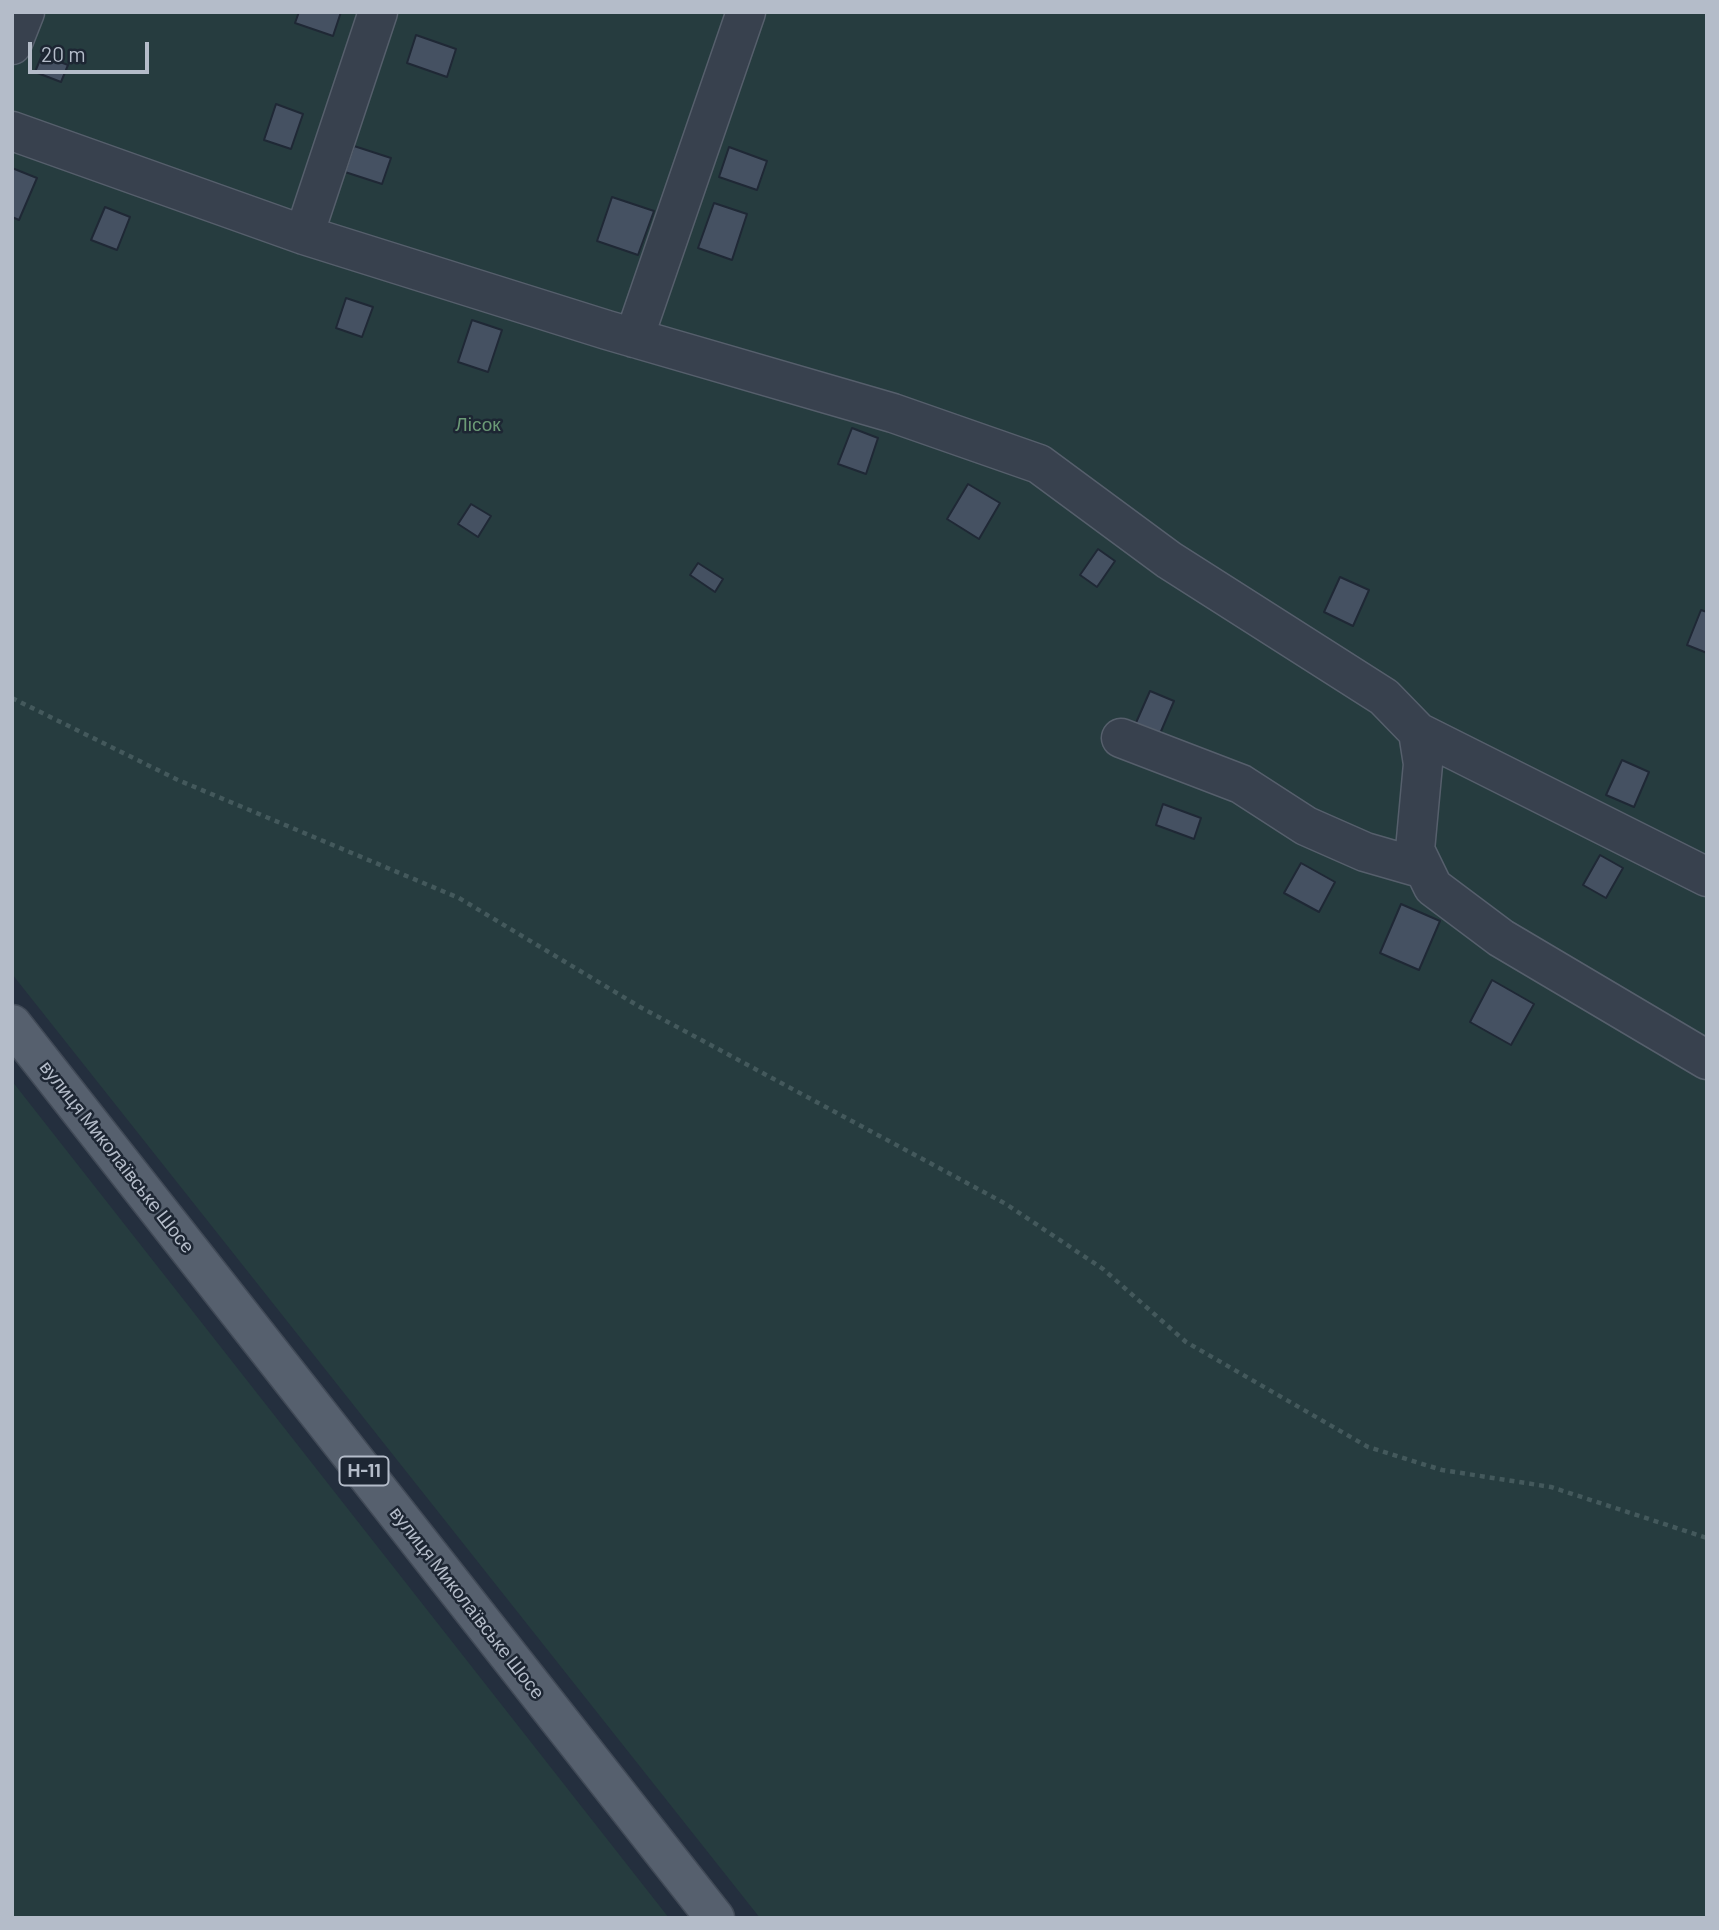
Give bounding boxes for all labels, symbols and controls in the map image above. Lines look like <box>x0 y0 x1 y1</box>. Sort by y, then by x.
scale bar <box>32 28 152 72</box>
text: 20 m <box>41 41 86 66</box>
park label: Лісок <box>455 414 501 436</box>
street label: вулиця Миколаївське Шосе <box>35 1056 199 1258</box>
road number: Н-11 <box>340 1456 388 1486</box>
street label: вулиця Миколаївське Шосе <box>385 1502 549 1704</box>

